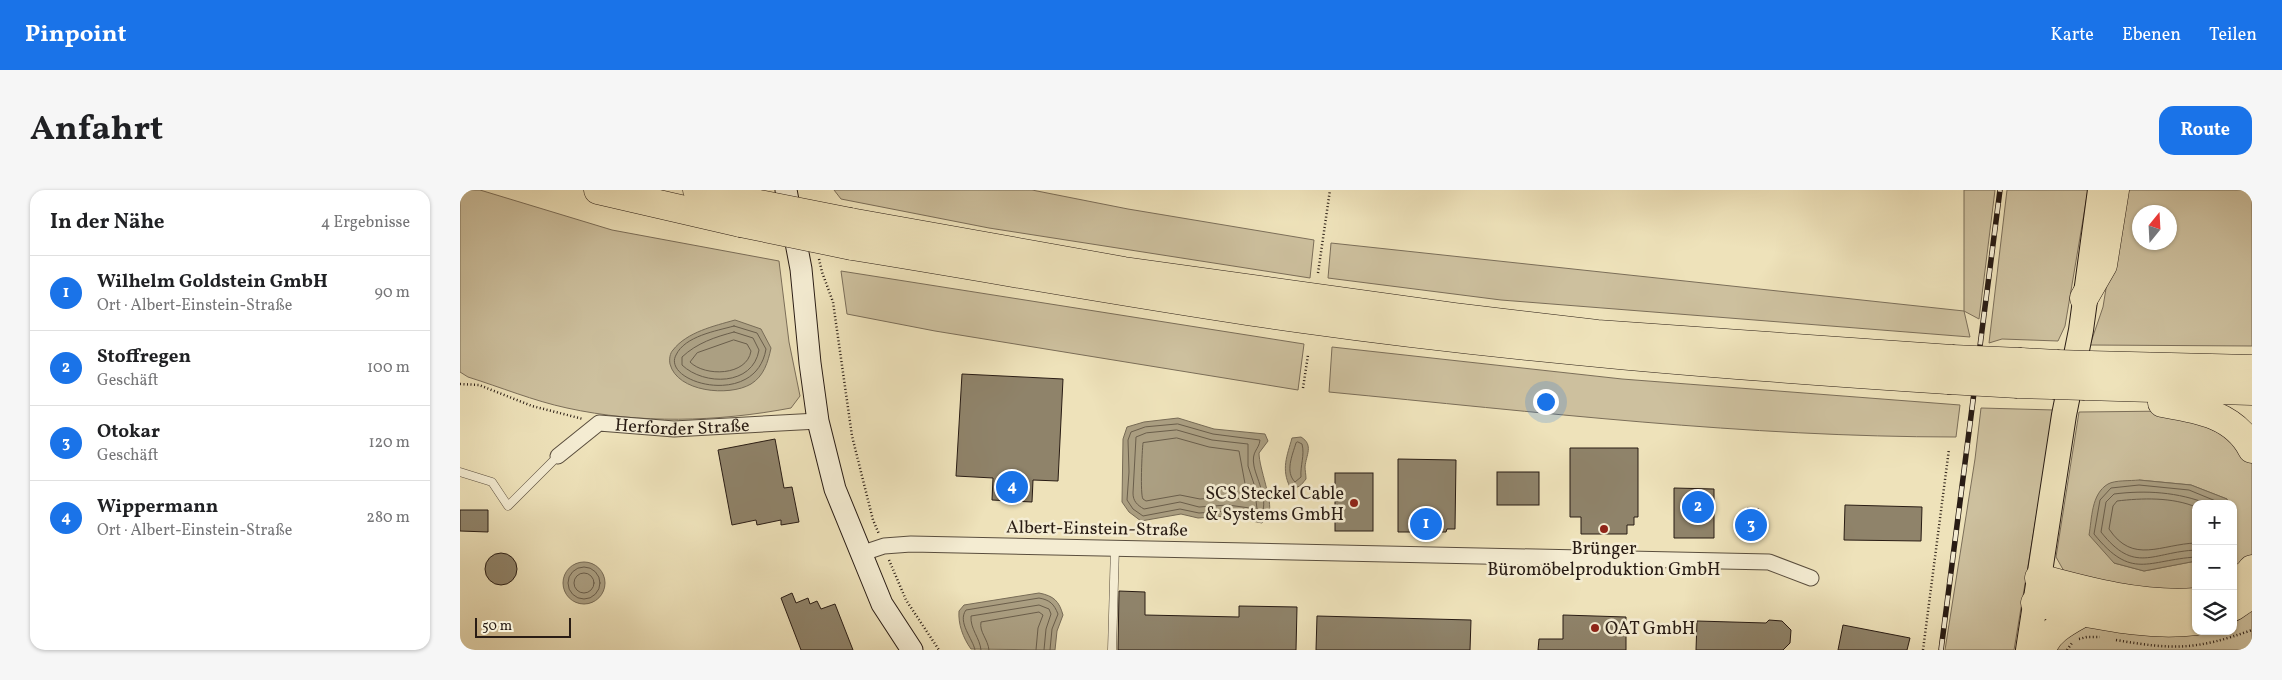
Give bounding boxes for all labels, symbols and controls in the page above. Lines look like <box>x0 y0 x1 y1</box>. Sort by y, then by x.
text: Pinpoint <box>25 18 127 52</box>
text: Karte <box>2050 23 2094 48</box>
text: Ebenen <box>2122 23 2181 48</box>
text: Teilen <box>2209 23 2257 48</box>
text: Anfahrt <box>30 106 163 154</box>
button: Route <box>2159 106 2252 155</box>
north arrow <box>2132 205 2177 250</box>
text: In der Nähe <box>50 208 165 237</box>
text: 4 Ergebnisse <box>321 212 410 234</box>
text: Wilhelm Goldstein GmbH <box>97 269 328 295</box>
text: 1 <box>63 282 69 304</box>
text: 90 m <box>374 282 410 304</box>
text: Ort · Albert-Einstein-Straße <box>97 295 292 317</box>
text: Stoffregen <box>97 344 191 370</box>
text: 2 <box>62 357 70 379</box>
text: 100 m <box>367 357 410 379</box>
text: Geschäft <box>97 370 158 392</box>
your location <box>1533 389 1559 415</box>
street label: Herforder Straße <box>614 413 750 443</box>
text: Otokar <box>97 419 160 445</box>
text: 3 <box>62 432 70 454</box>
text: 120 m <box>368 432 410 454</box>
text: Geschäft <box>97 445 158 467</box>
pin: 4 <box>996 468 1028 506</box>
place label: SCS Steckel Cable & Systems GmbH <box>1205 482 1344 528</box>
pin: 2 <box>1682 488 1714 526</box>
text: Wippermann <box>97 494 218 520</box>
marker: SCS Steckel Cable & Systems GmbH <box>1348 497 1360 509</box>
map controls <box>2192 500 2237 635</box>
button: + <box>2192 500 2237 545</box>
pin: 1 <box>1410 505 1442 543</box>
pin: 3 <box>1735 506 1767 544</box>
text: 4 <box>61 507 71 529</box>
text: 280 m <box>366 507 410 529</box>
street label: Albert-Einstein-Straße <box>1006 515 1188 544</box>
text: Ort · Albert-Einstein-Straße <box>97 520 292 542</box>
marker: Brünger Büromöbelproduktion GmbH <box>1598 523 1610 535</box>
place label: Brünger Büromöbelproduktion GmbH <box>1487 537 1721 583</box>
button: − <box>2192 545 2237 590</box>
button: layers <box>2192 590 2237 635</box>
scale bar <box>475 615 571 638</box>
text: 50 m <box>482 617 512 636</box>
place label: OAT GmbH <box>1605 617 1695 642</box>
marker: OAT GmbH <box>1589 622 1601 634</box>

